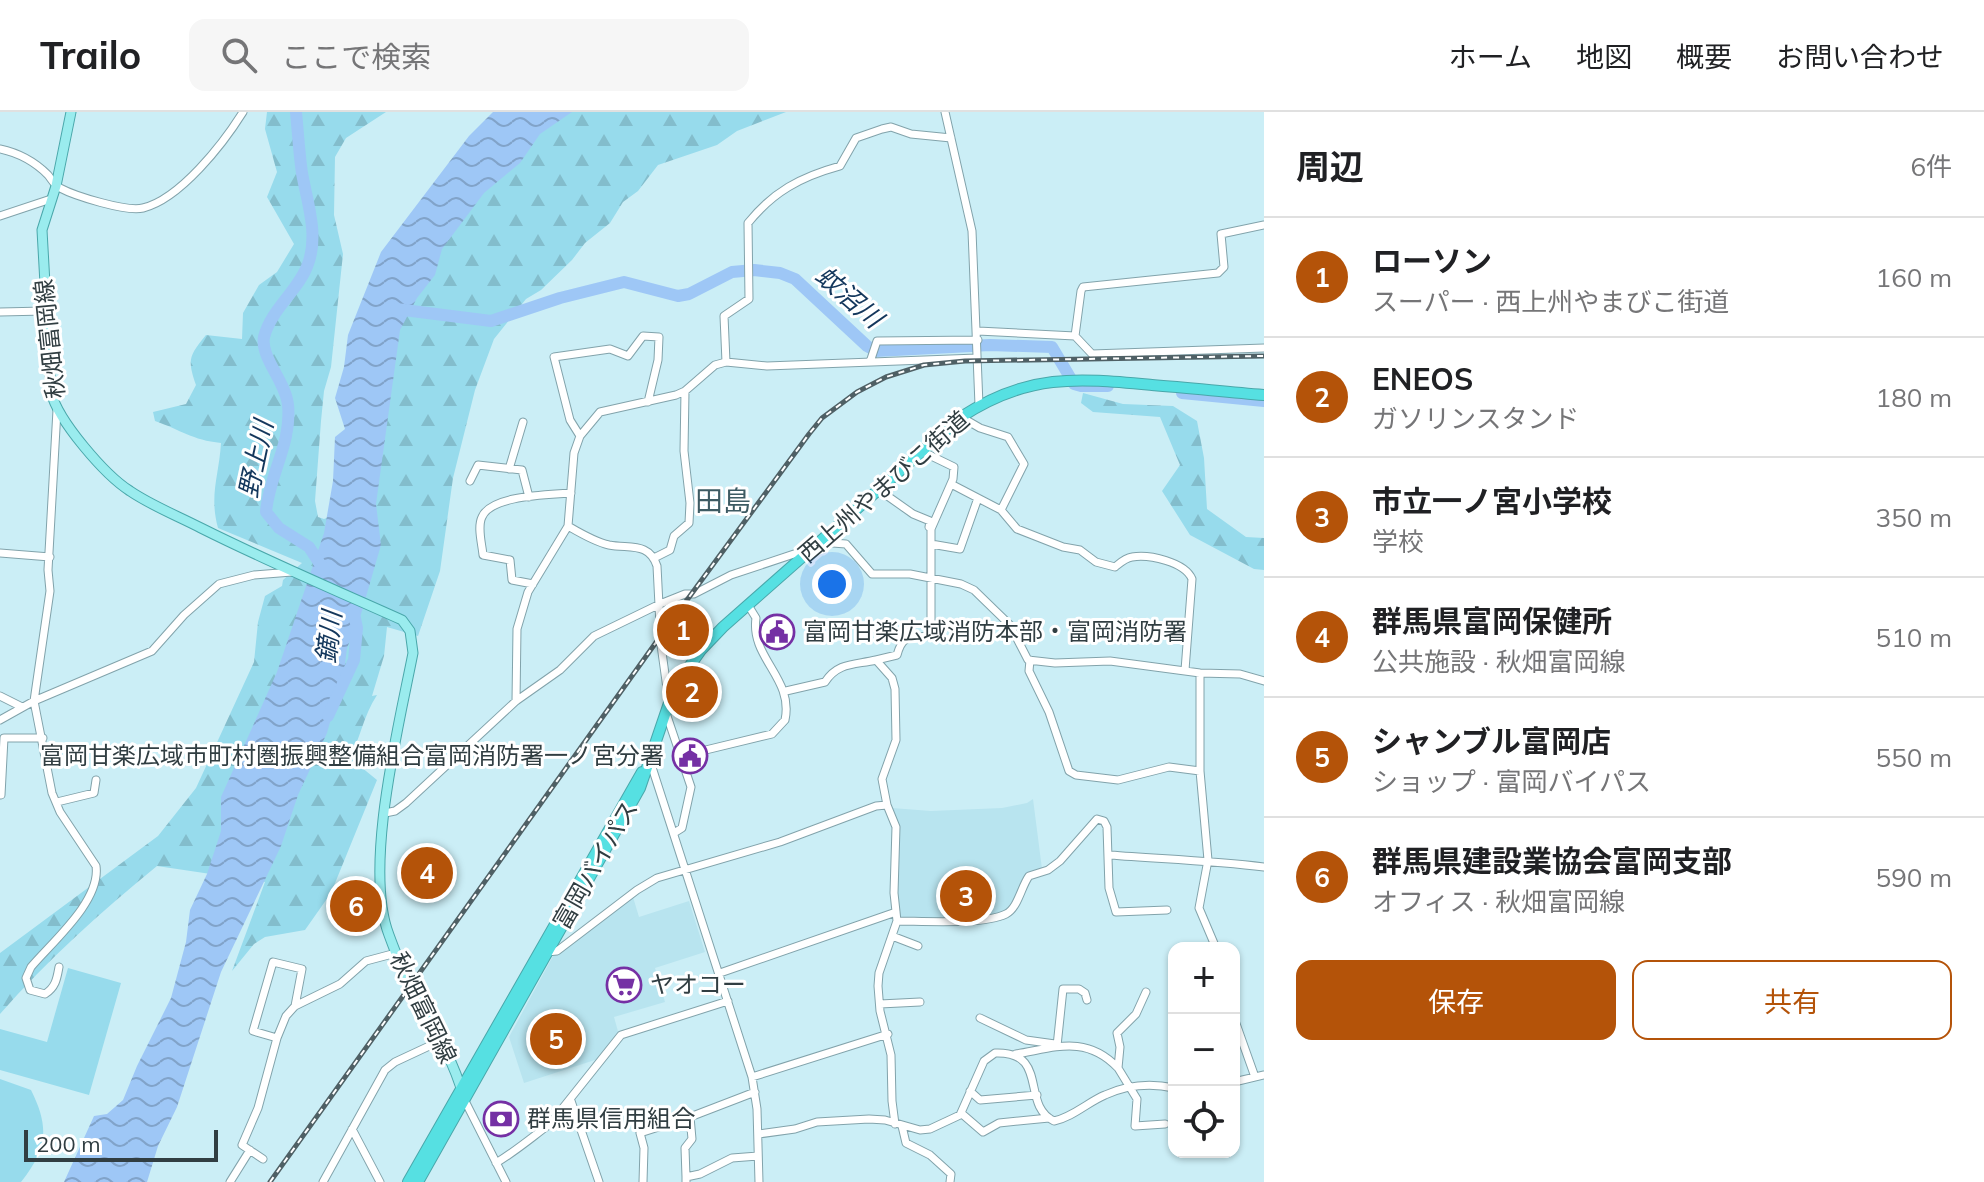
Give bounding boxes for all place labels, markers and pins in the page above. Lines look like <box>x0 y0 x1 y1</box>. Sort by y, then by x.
pin: 1 <box>657 600 709 660</box>
public building icon: 富岡甘楽広域消防本部・富岡消防署 <box>758 613 796 651</box>
place label: 富岡甘楽広域消防本部・富岡消防署 <box>803 616 1187 646</box>
pin: 2 <box>666 662 718 722</box>
public building icon: 富岡甘楽広域市町村圏振興整備組合富岡消防署一ノ宮分署 <box>671 737 709 775</box>
place label: 富岡甘楽広域市町村圏振興整備組合富岡消防署一ノ宮分署 <box>40 740 664 770</box>
pin: 4 <box>401 843 453 903</box>
pin: 3 <box>940 866 992 926</box>
pin: 6 <box>330 876 382 936</box>
supermarket icon: ヤオコー <box>605 966 643 1004</box>
place label: ヤオコー <box>650 969 746 999</box>
pin: 5 <box>530 1009 582 1069</box>
bank icon: 群馬県信用組合 <box>482 1100 520 1138</box>
place label: 群馬県信用組合 <box>527 1103 695 1133</box>

